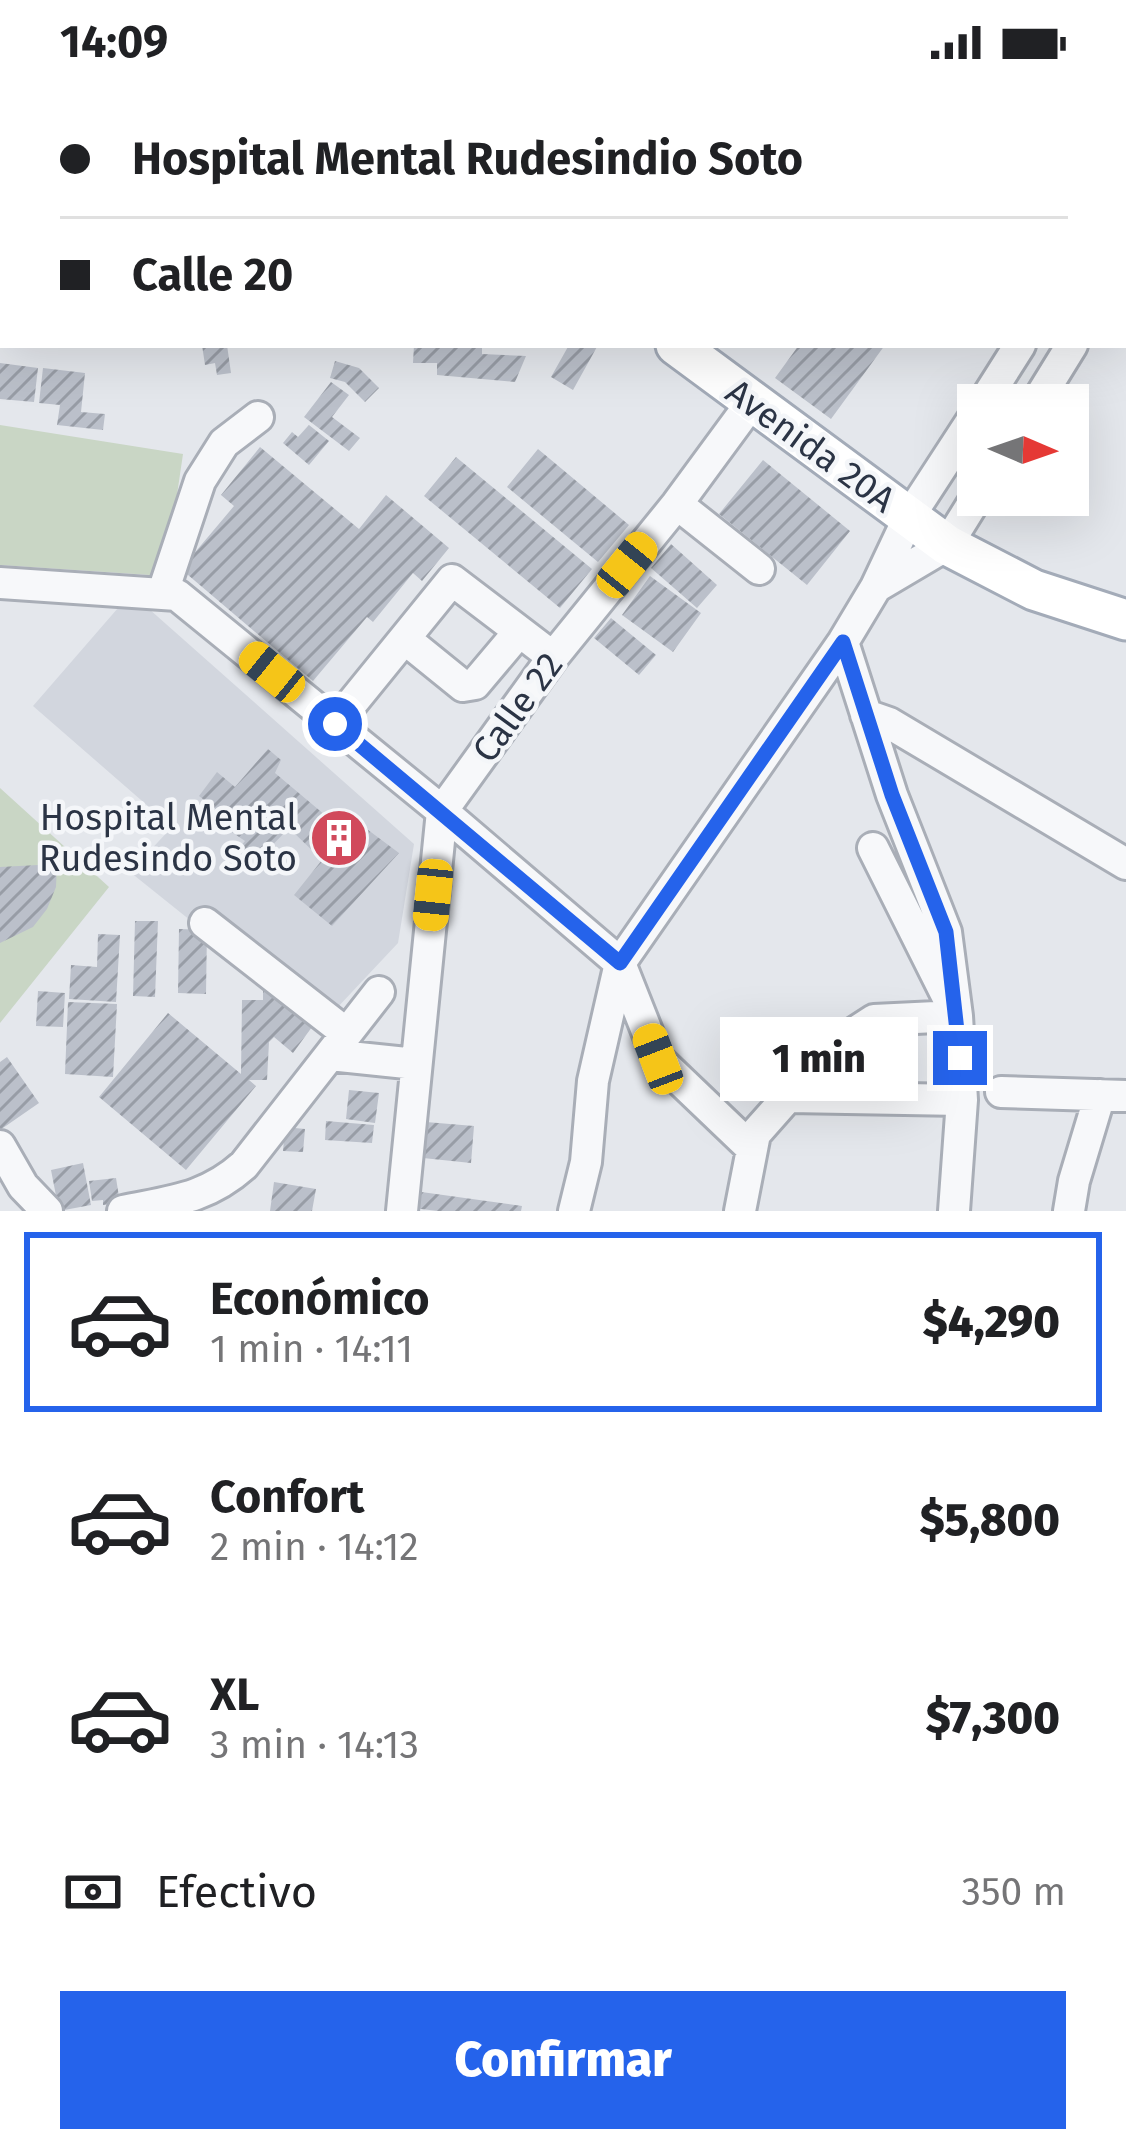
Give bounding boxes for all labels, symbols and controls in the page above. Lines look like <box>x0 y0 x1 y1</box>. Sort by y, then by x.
text: 14:09 <box>60 15 168 69</box>
text: Hospital Mental Rudesindio Soto <box>132 132 803 186</box>
text: Calle 20 <box>132 248 293 302</box>
street label: Avenida 20A <box>717 370 904 522</box>
north arrow <box>957 384 1089 516</box>
map controls <box>957 384 1089 516</box>
car <box>590 526 664 604</box>
car <box>233 635 311 709</box>
street label: Calle 22 <box>463 644 572 771</box>
route start <box>308 697 362 751</box>
place label: Hospital Mental Rudesindo Soto <box>39 796 297 881</box>
building icon: Hospital Mental Rudesindo Soto <box>308 807 370 869</box>
car <box>411 857 455 933</box>
callout: 1 min <box>720 1016 918 1100</box>
car <box>628 1019 688 1099</box>
route end <box>933 1031 987 1085</box>
text: 1 min <box>772 1036 866 1082</box>
icon: car <box>66 1268 174 1376</box>
text: Económico <box>210 1272 430 1326</box>
text: $4,290 <box>923 1295 1060 1349</box>
text: 1 min · 14:11 <box>210 1326 413 1372</box>
icon: car <box>66 1466 174 1574</box>
text: Confort <box>210 1470 365 1524</box>
text: $5,800 <box>920 1493 1060 1547</box>
text: 2 min · 14:12 <box>210 1524 419 1570</box>
icon: car <box>66 1664 174 1772</box>
text: XL <box>210 1668 259 1722</box>
text: $7,300 <box>926 1691 1060 1745</box>
text: 3 min · 14:13 <box>210 1722 419 1768</box>
icon: cash <box>60 1859 126 1925</box>
text: Efectivo <box>156 1865 317 1919</box>
text: 350 m <box>961 1869 1066 1915</box>
button: Confirmar <box>60 1991 1066 2129</box>

